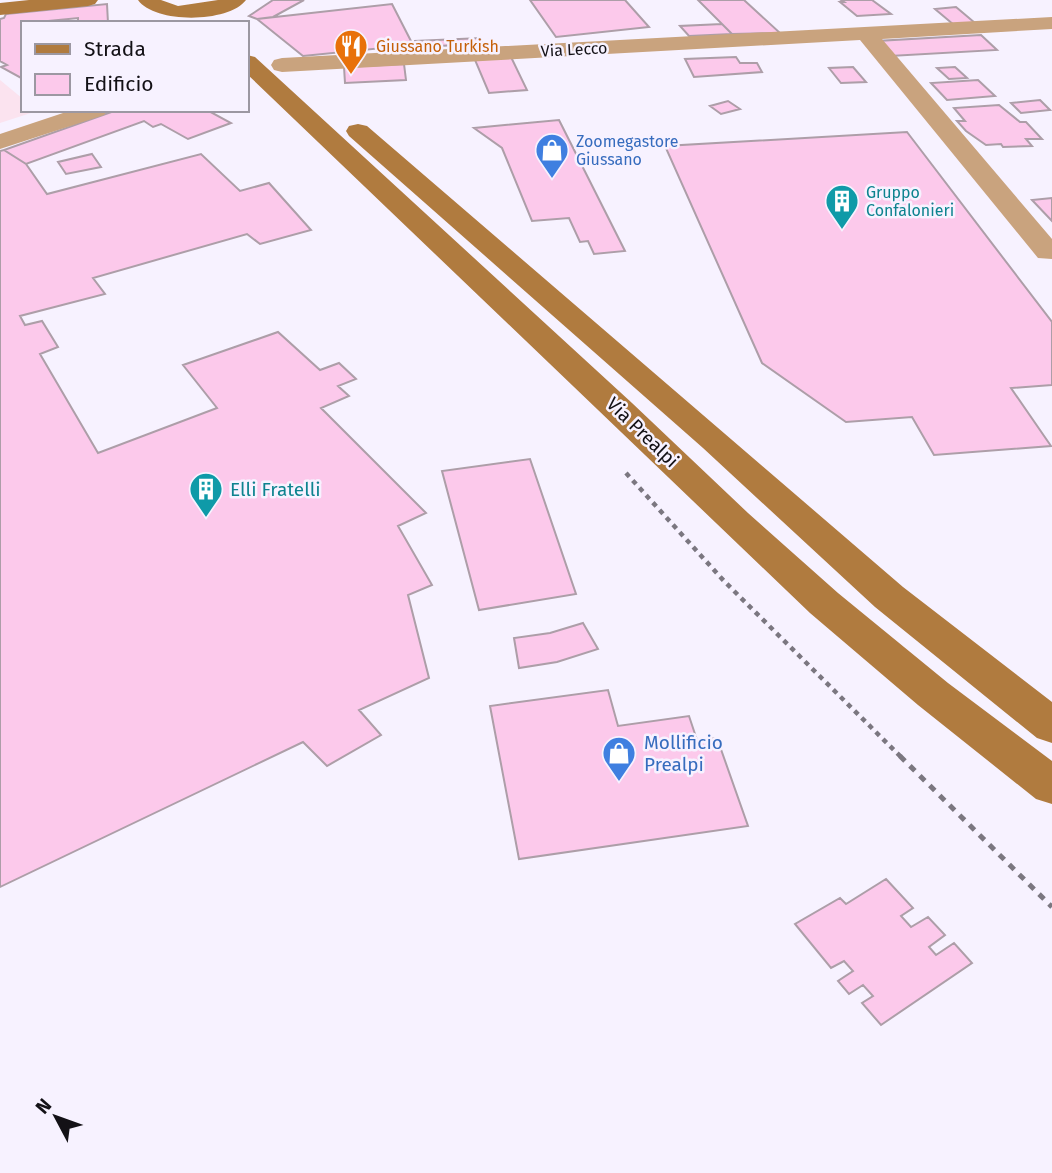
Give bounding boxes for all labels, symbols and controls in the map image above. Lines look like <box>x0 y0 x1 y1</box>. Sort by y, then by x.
legend <box>21 21 248 112</box>
restaurant icon: Giussano Turkish <box>332 27 370 76</box>
text: Strada <box>84 36 146 62</box>
place label: Giussano Turkish <box>376 37 499 56</box>
street label: Via Lecco <box>540 38 608 61</box>
text: Edificio <box>84 71 154 97</box>
shop icon: Zoomegastore Giussano <box>533 131 571 180</box>
place label: Zoomegastore Giussano <box>576 132 678 169</box>
building icon: Gruppo Confalonieri <box>823 182 861 231</box>
place label: Gruppo Confalonieri <box>866 183 954 220</box>
street label: Via Prealpi <box>602 392 683 472</box>
building icon: Elli Fratelli <box>187 470 225 519</box>
place label: Elli Fratelli <box>230 478 321 501</box>
place label: Mollificio Prealpi <box>644 731 723 776</box>
shop icon: Mollificio Prealpi <box>600 734 638 783</box>
north arrow <box>21 1082 91 1152</box>
text: N <box>31 1094 56 1118</box>

